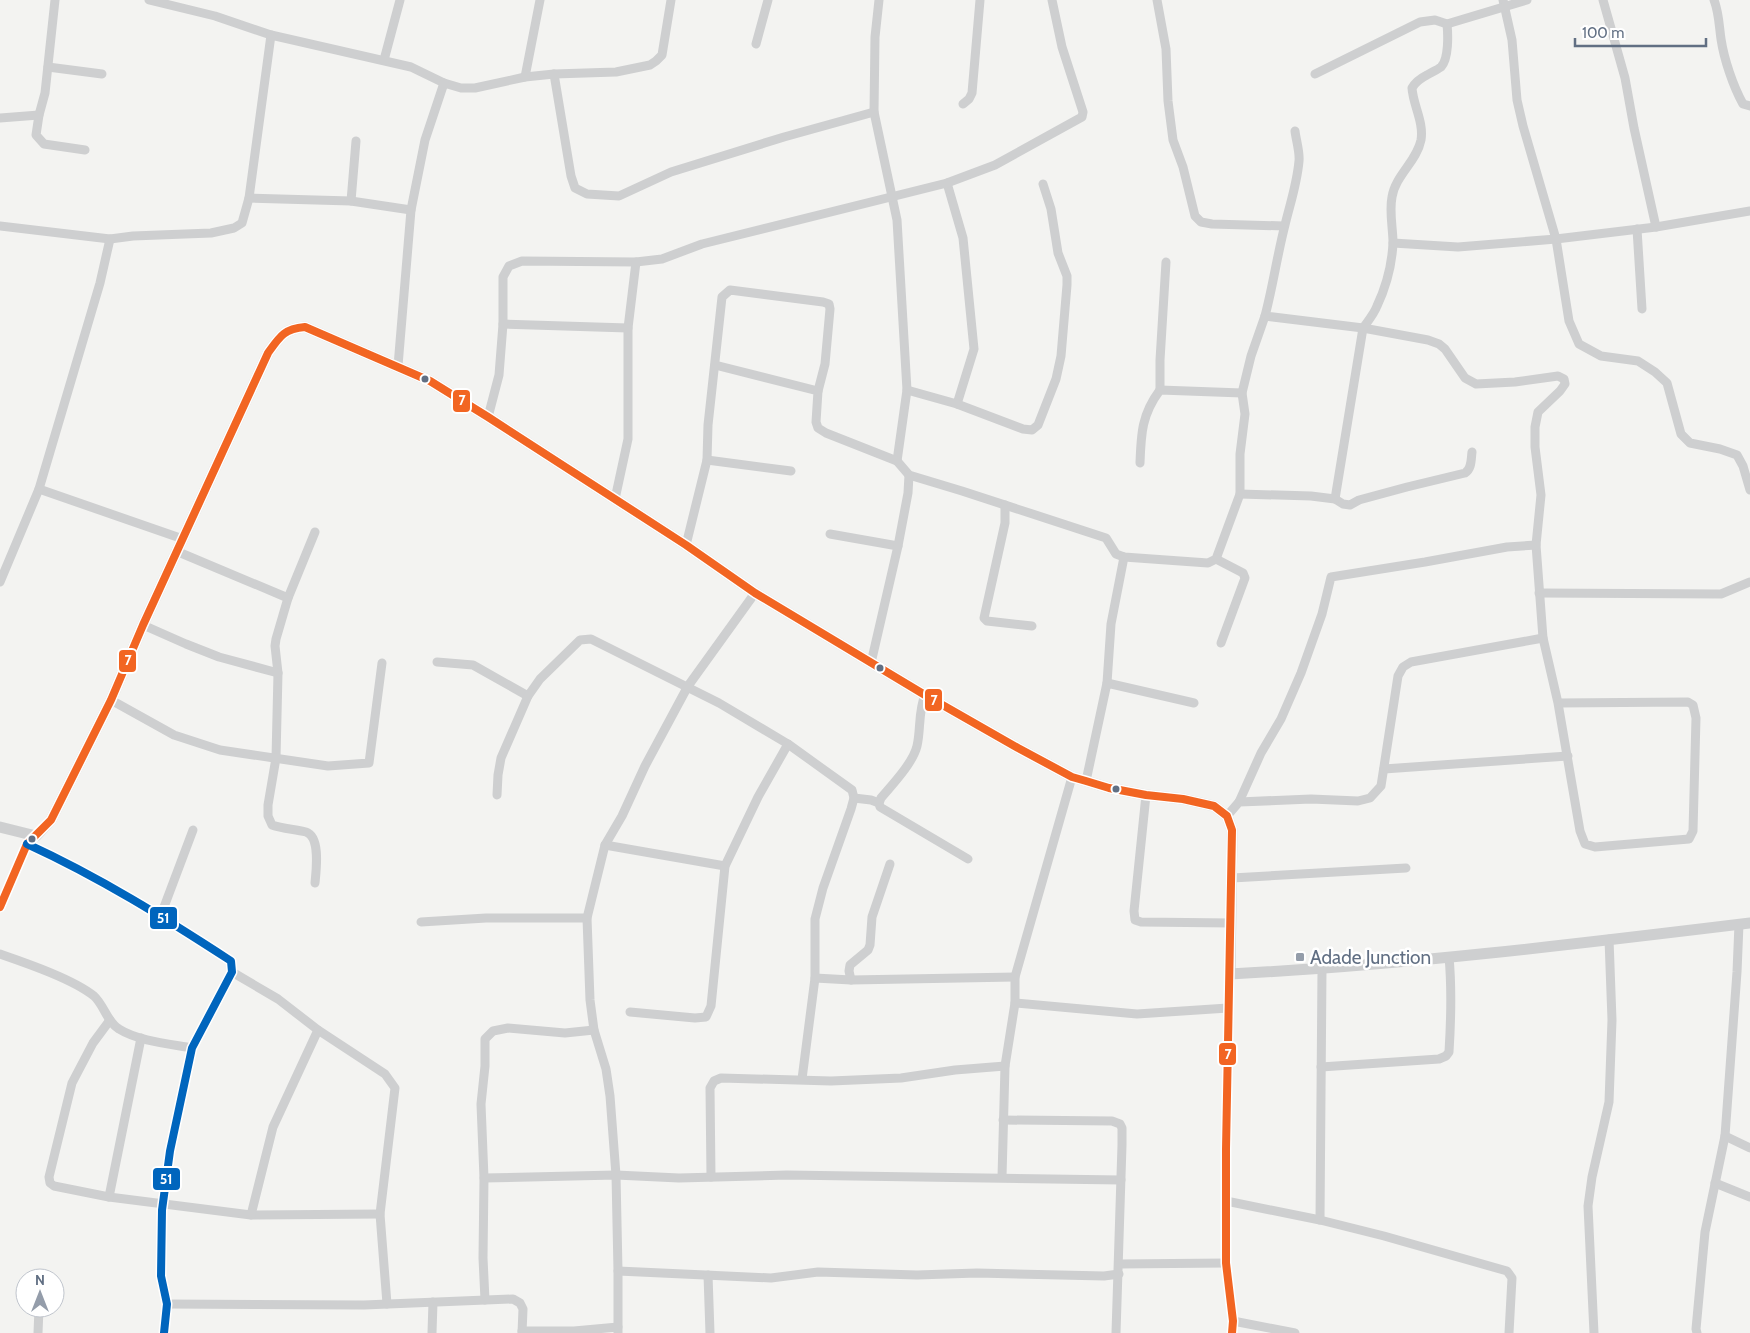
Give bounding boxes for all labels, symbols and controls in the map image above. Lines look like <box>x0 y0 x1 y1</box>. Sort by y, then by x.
scale bar <box>1575 15 1706 47</box>
text: 100 m <box>1582 24 1624 42</box>
unlabelled marker <box>420 374 430 384</box>
line badge: 7 <box>452 389 471 413</box>
text: 7 <box>458 391 466 409</box>
line badge: 7 <box>118 649 137 673</box>
text: 7 <box>124 651 132 669</box>
unlabelled marker <box>875 663 885 673</box>
line badge: 7 <box>924 688 943 712</box>
text: 7 <box>930 691 938 709</box>
unlabelled marker <box>1111 784 1121 794</box>
unlabelled marker <box>27 834 37 844</box>
line badge: 51 <box>149 906 178 930</box>
text: 51 <box>157 909 169 927</box>
place label: Adade Junction <box>1310 946 1431 969</box>
marker: Adade Junction <box>1294 951 1306 963</box>
line badge: 7 <box>1218 1042 1237 1066</box>
text: 7 <box>1224 1045 1232 1063</box>
line badge: 51 <box>152 1167 181 1191</box>
text: 51 <box>160 1170 172 1188</box>
north arrow <box>15 1268 65 1318</box>
text: N <box>35 1271 45 1289</box>

